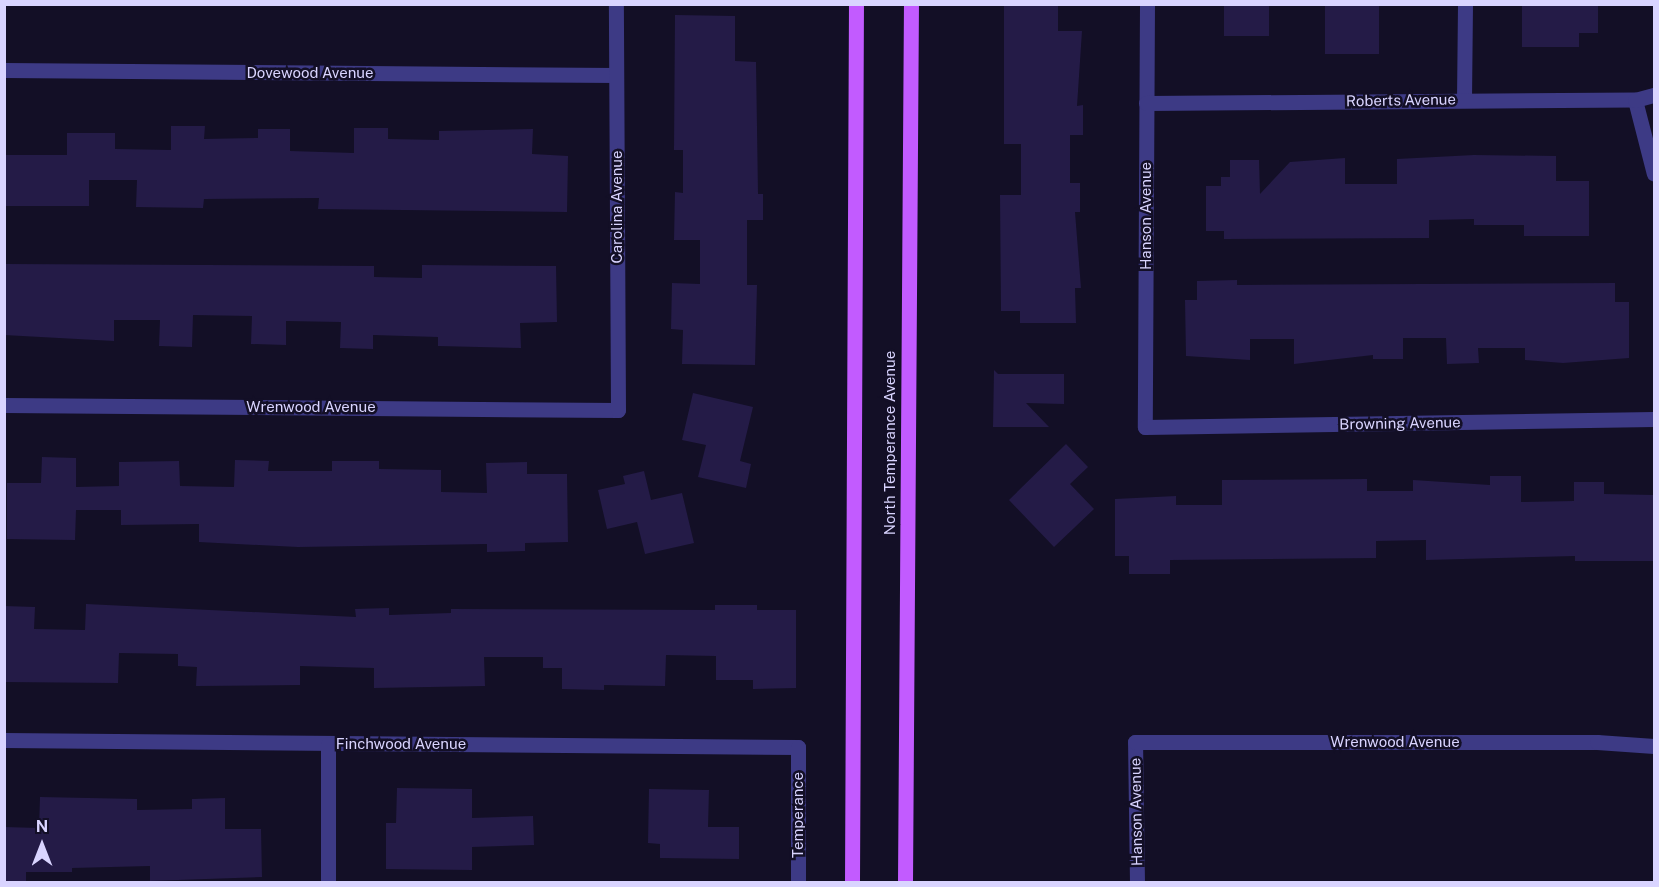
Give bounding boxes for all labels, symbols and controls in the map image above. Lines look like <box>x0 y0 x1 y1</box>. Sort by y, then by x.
street label: Dovewood Avenue <box>246 64 374 82</box>
street label: Roberts Avenue <box>1346 90 1456 110</box>
street label: Carolina Avenue <box>608 150 626 264</box>
street label: Hanson Avenue <box>1137 162 1155 270</box>
street label: North Temperance Avenue <box>881 351 899 535</box>
street label: Wrenwood Avenue <box>246 398 376 416</box>
street label: Browning Avenue <box>1339 413 1461 433</box>
street label: Wrenwood Avenue <box>1330 733 1460 751</box>
street label: Finchwood Avenue <box>336 735 466 753</box>
street label: Hanson Avenue <box>1126 758 1146 866</box>
street label: Temperance <box>789 772 807 858</box>
north arrow <box>12 815 72 875</box>
text: N <box>36 817 48 836</box>

